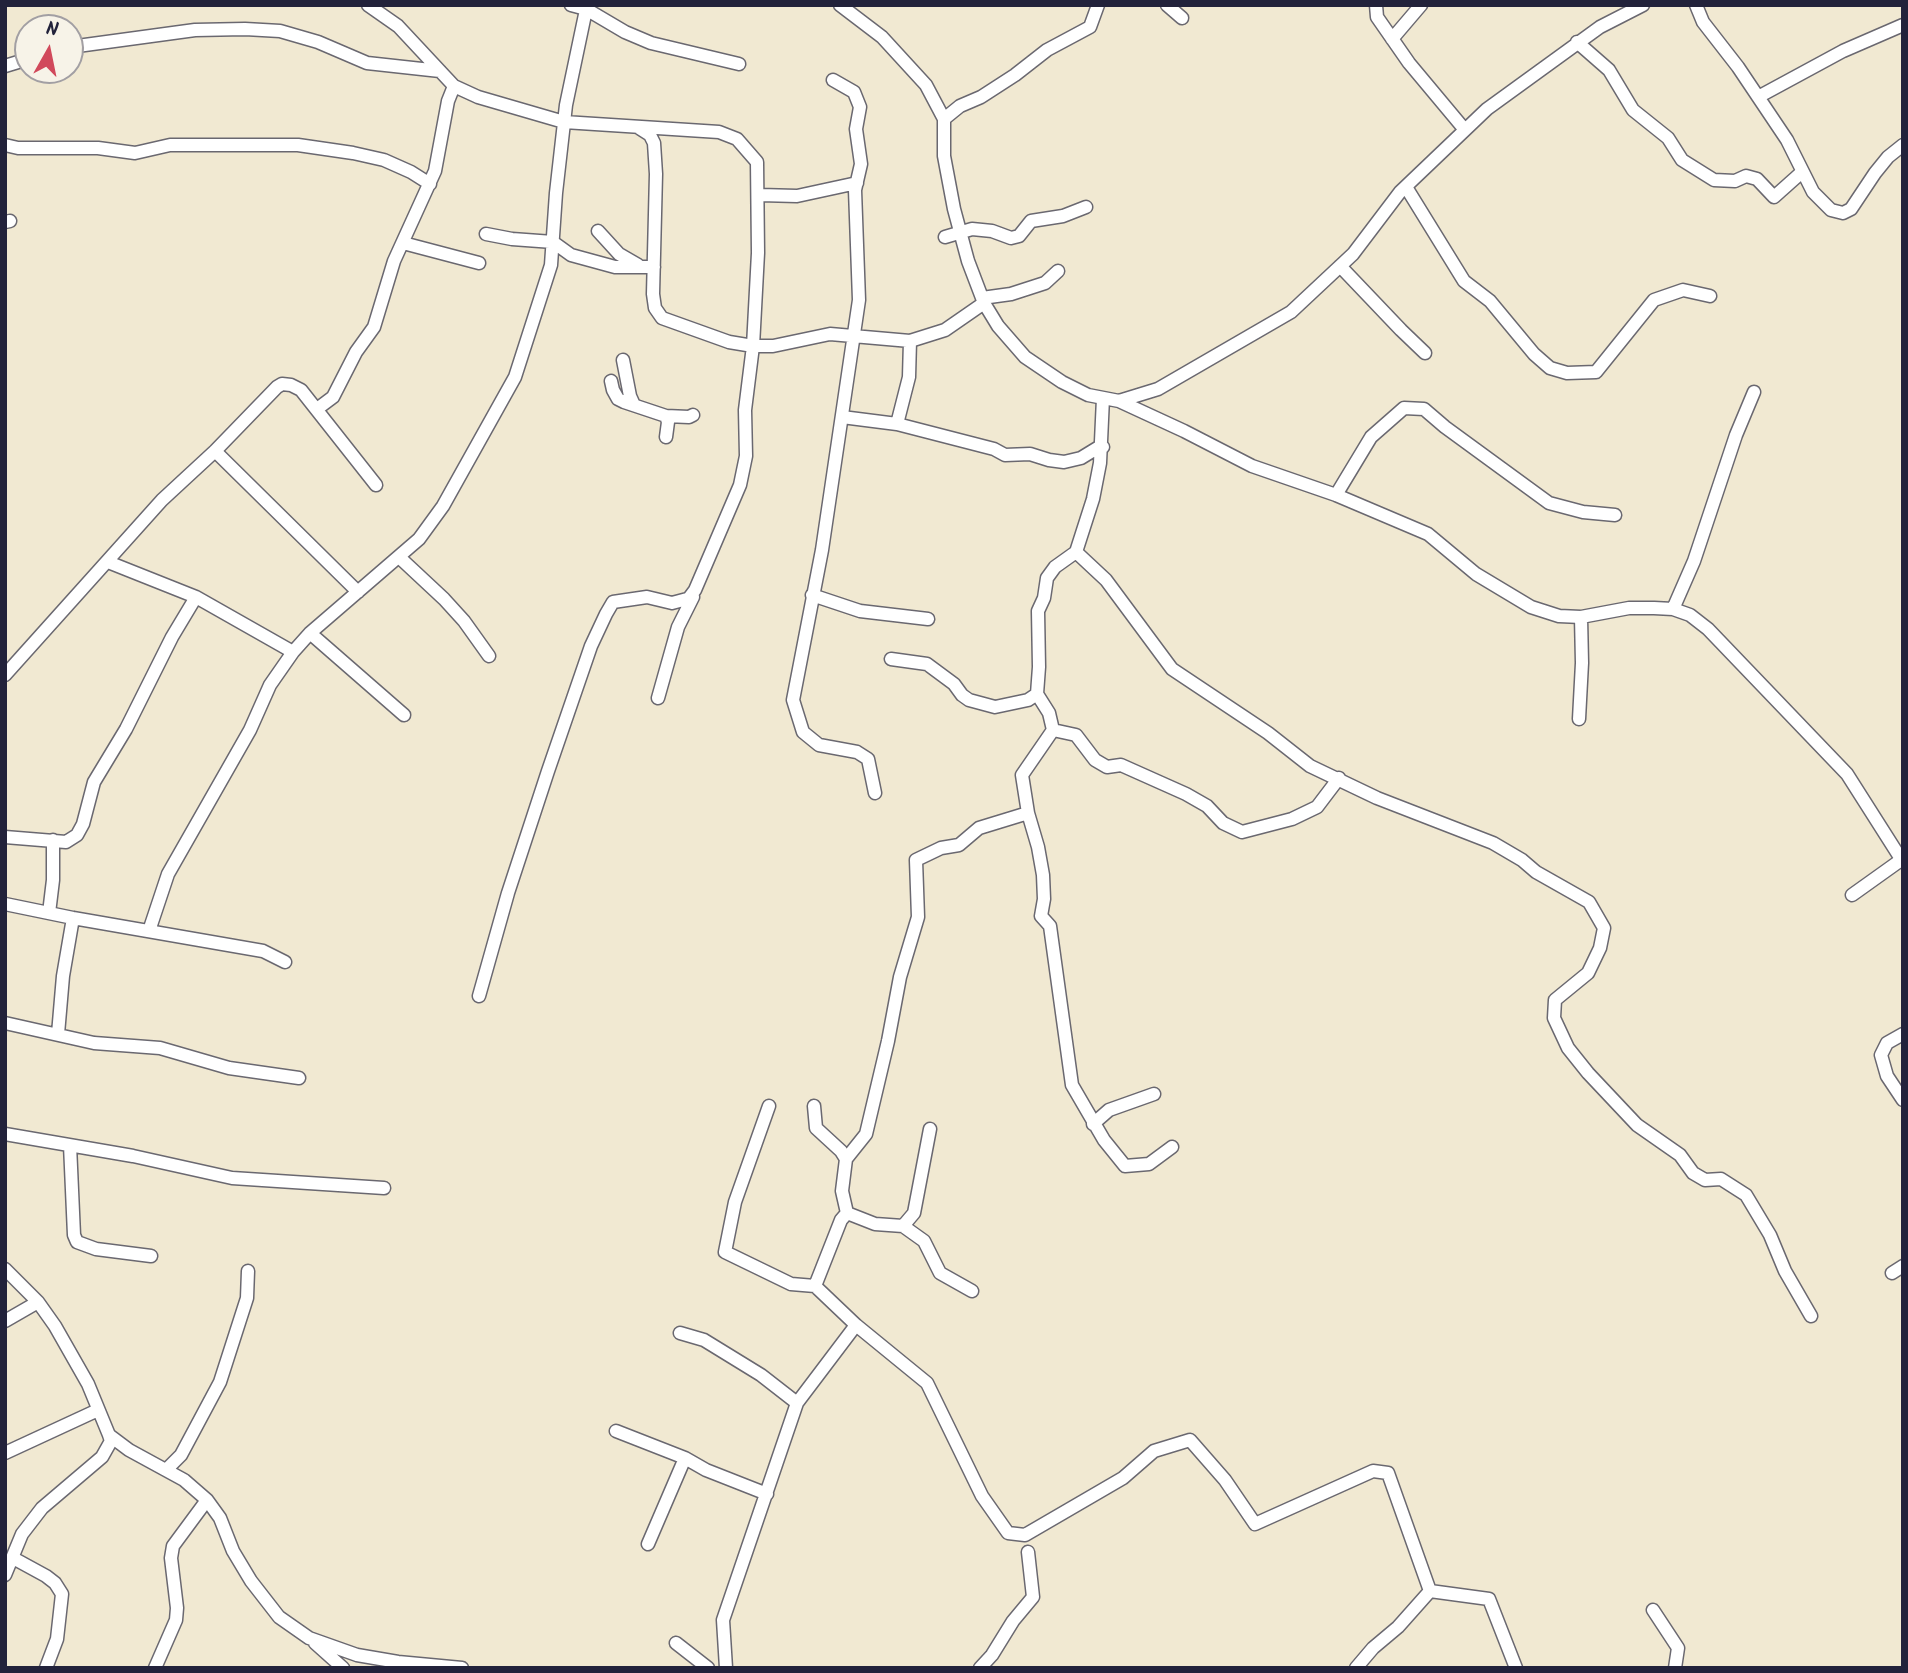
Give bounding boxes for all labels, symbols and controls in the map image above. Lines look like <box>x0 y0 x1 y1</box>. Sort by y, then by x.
north arrow <box>14 14 84 84</box>
text: N <box>44 14 60 46</box>

